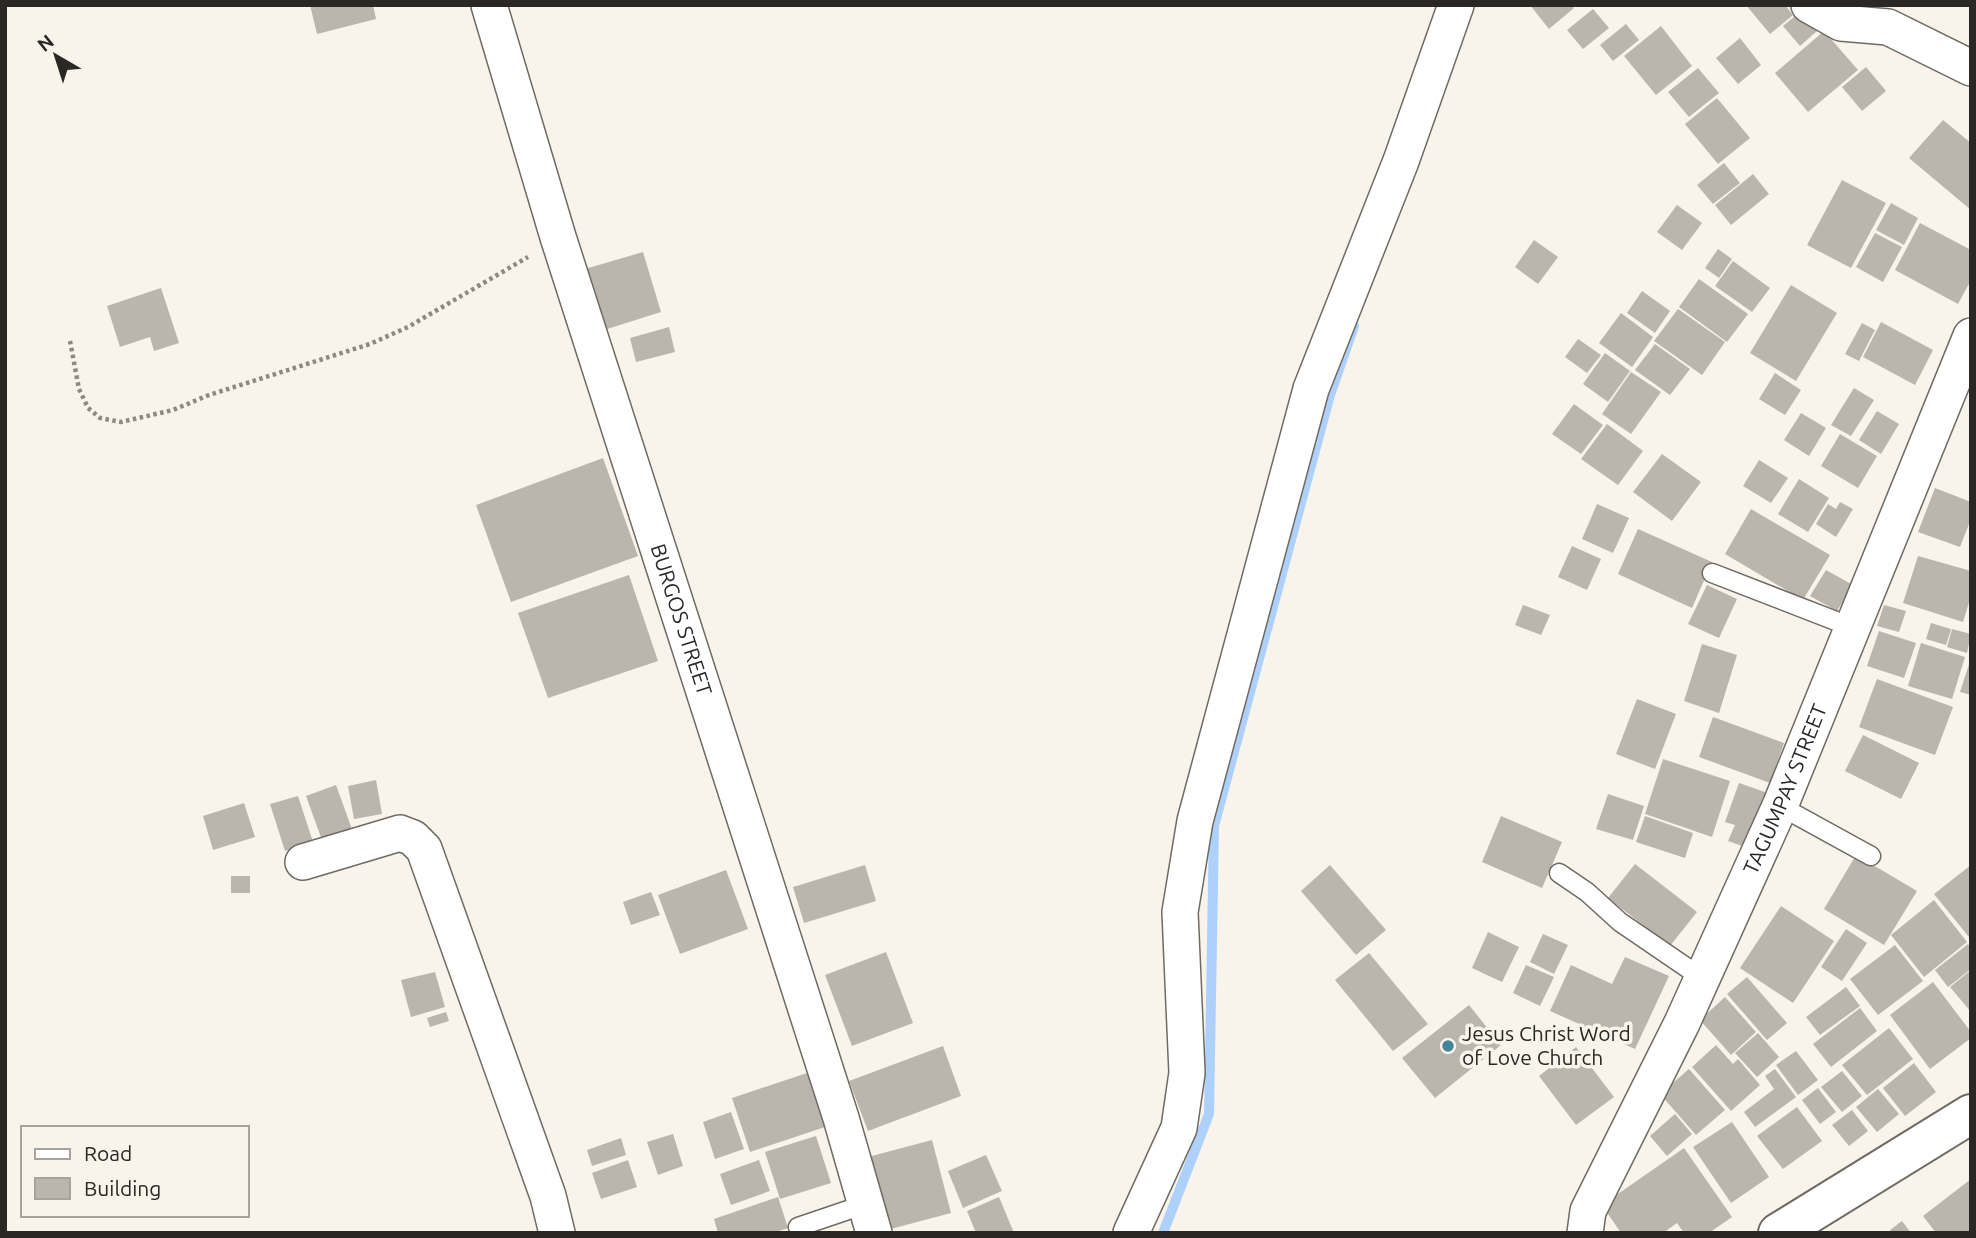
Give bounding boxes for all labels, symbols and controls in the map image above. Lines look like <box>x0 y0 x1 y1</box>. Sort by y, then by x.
north arrow <box>21 21 91 91</box>
text: N <box>33 30 58 56</box>
street label: BURGOS STREET <box>646 541 718 698</box>
street label: TAGUMPAY STREET <box>1738 700 1831 878</box>
place label: Jesus Christ Word of Love Church <box>1462 1021 1631 1069</box>
marker: Jesus Christ Word of Love Church <box>1440 1038 1456 1054</box>
legend <box>21 1126 248 1217</box>
text: Road <box>84 1141 132 1165</box>
text: Building <box>84 1176 161 1200</box>

